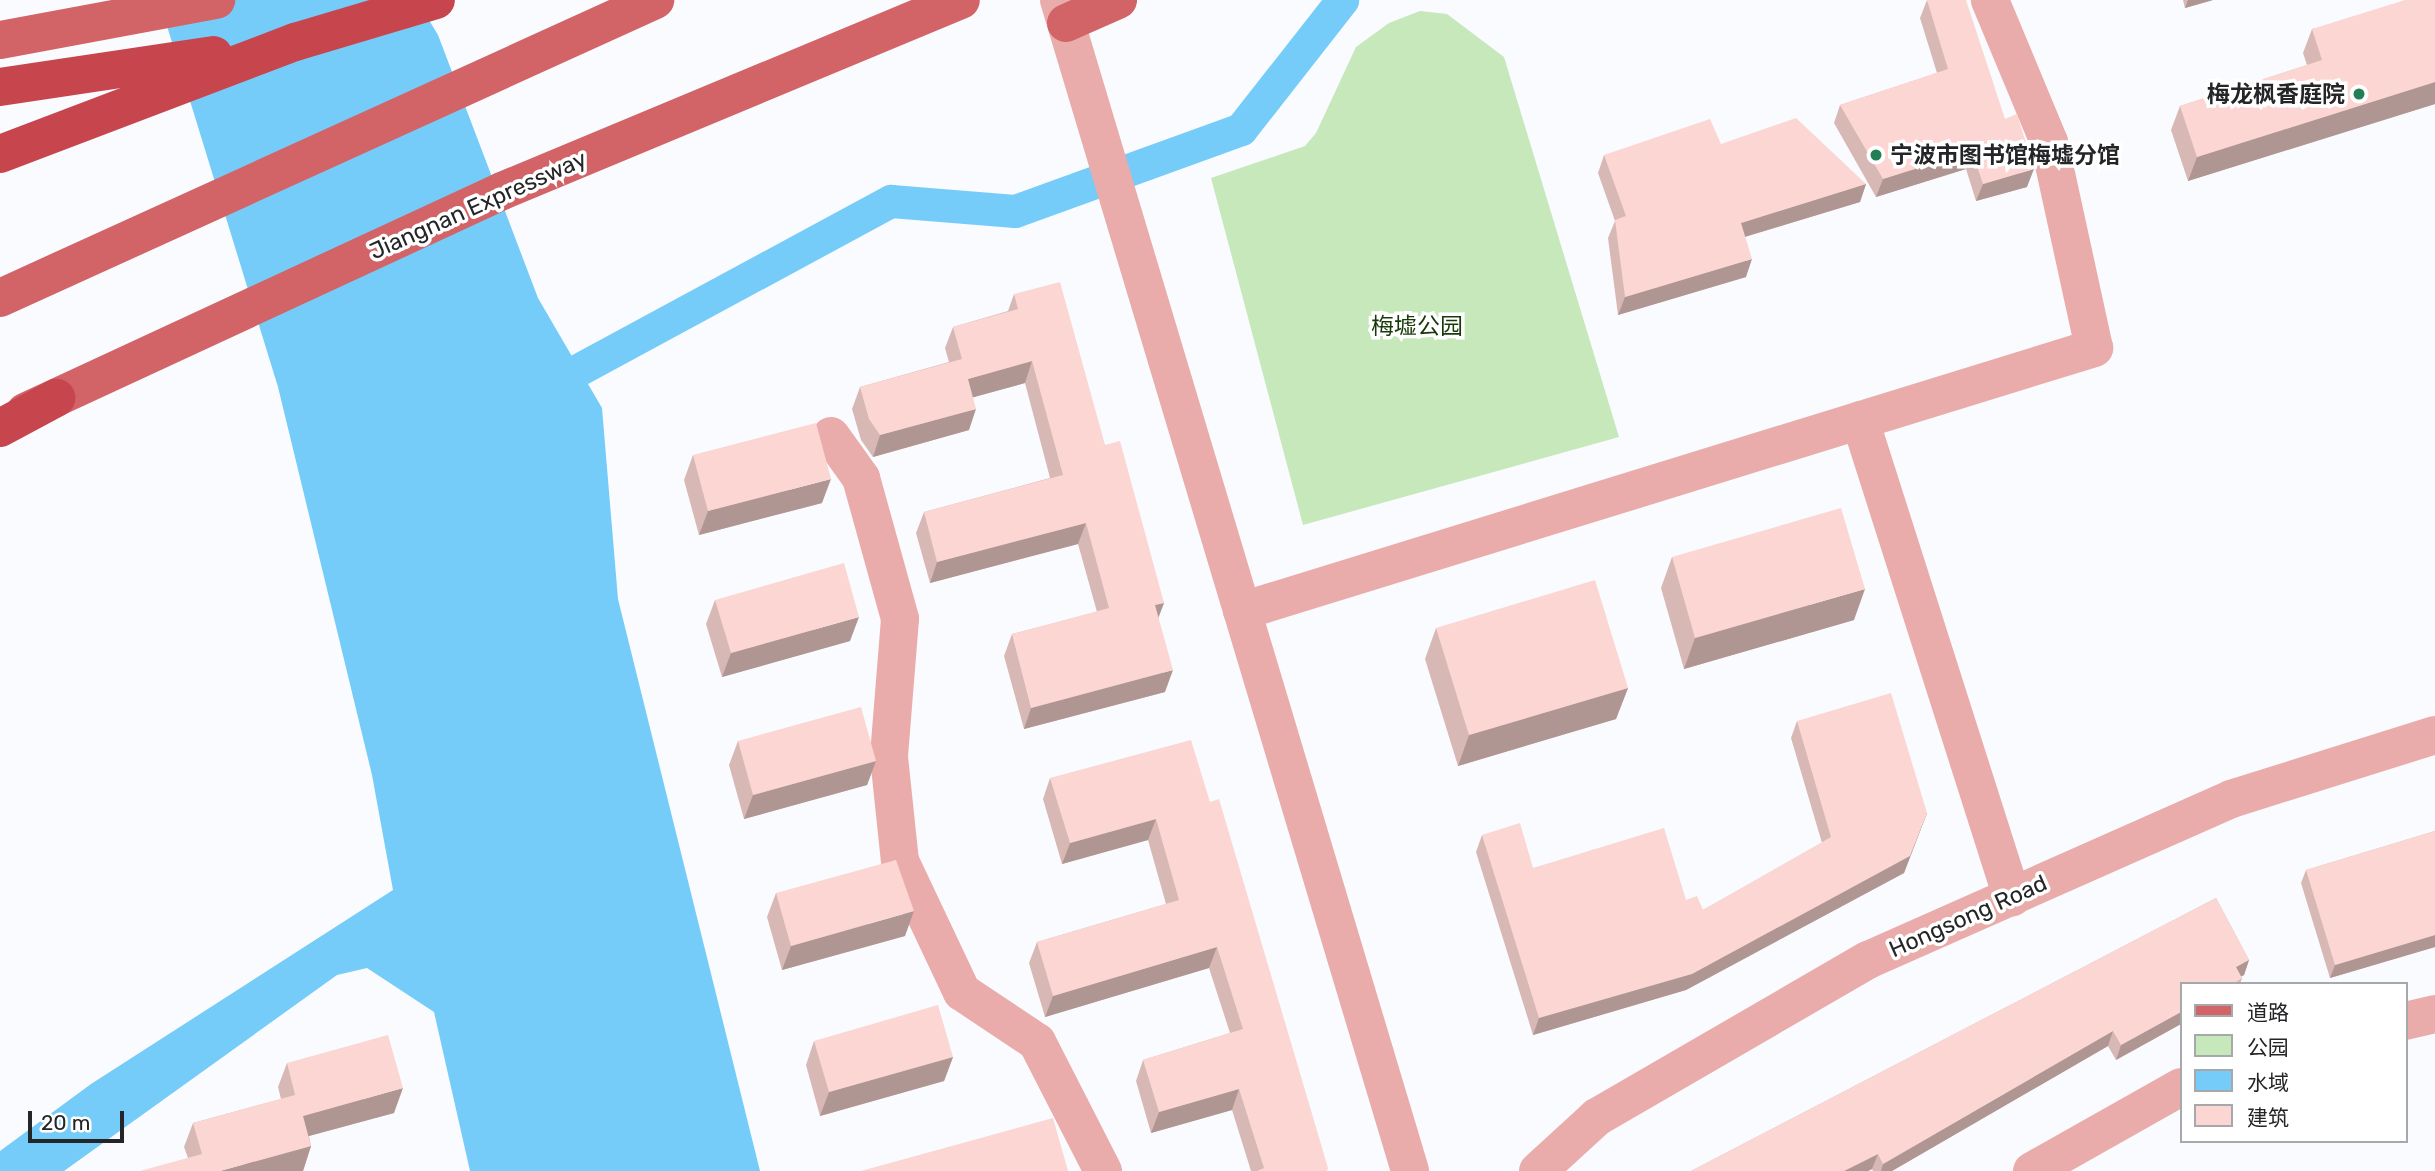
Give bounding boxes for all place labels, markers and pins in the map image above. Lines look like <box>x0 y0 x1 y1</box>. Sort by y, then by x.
place label: 梅龙枫香庭院 <box>2207 80 2345 108</box>
marker: 梅龙枫香庭院 <box>2351 86 2367 102</box>
place label: 宁波市图书馆梅墟分馆 <box>1890 141 2120 169</box>
marker: 宁波市图书馆梅墟分馆 <box>1868 147 1884 163</box>

